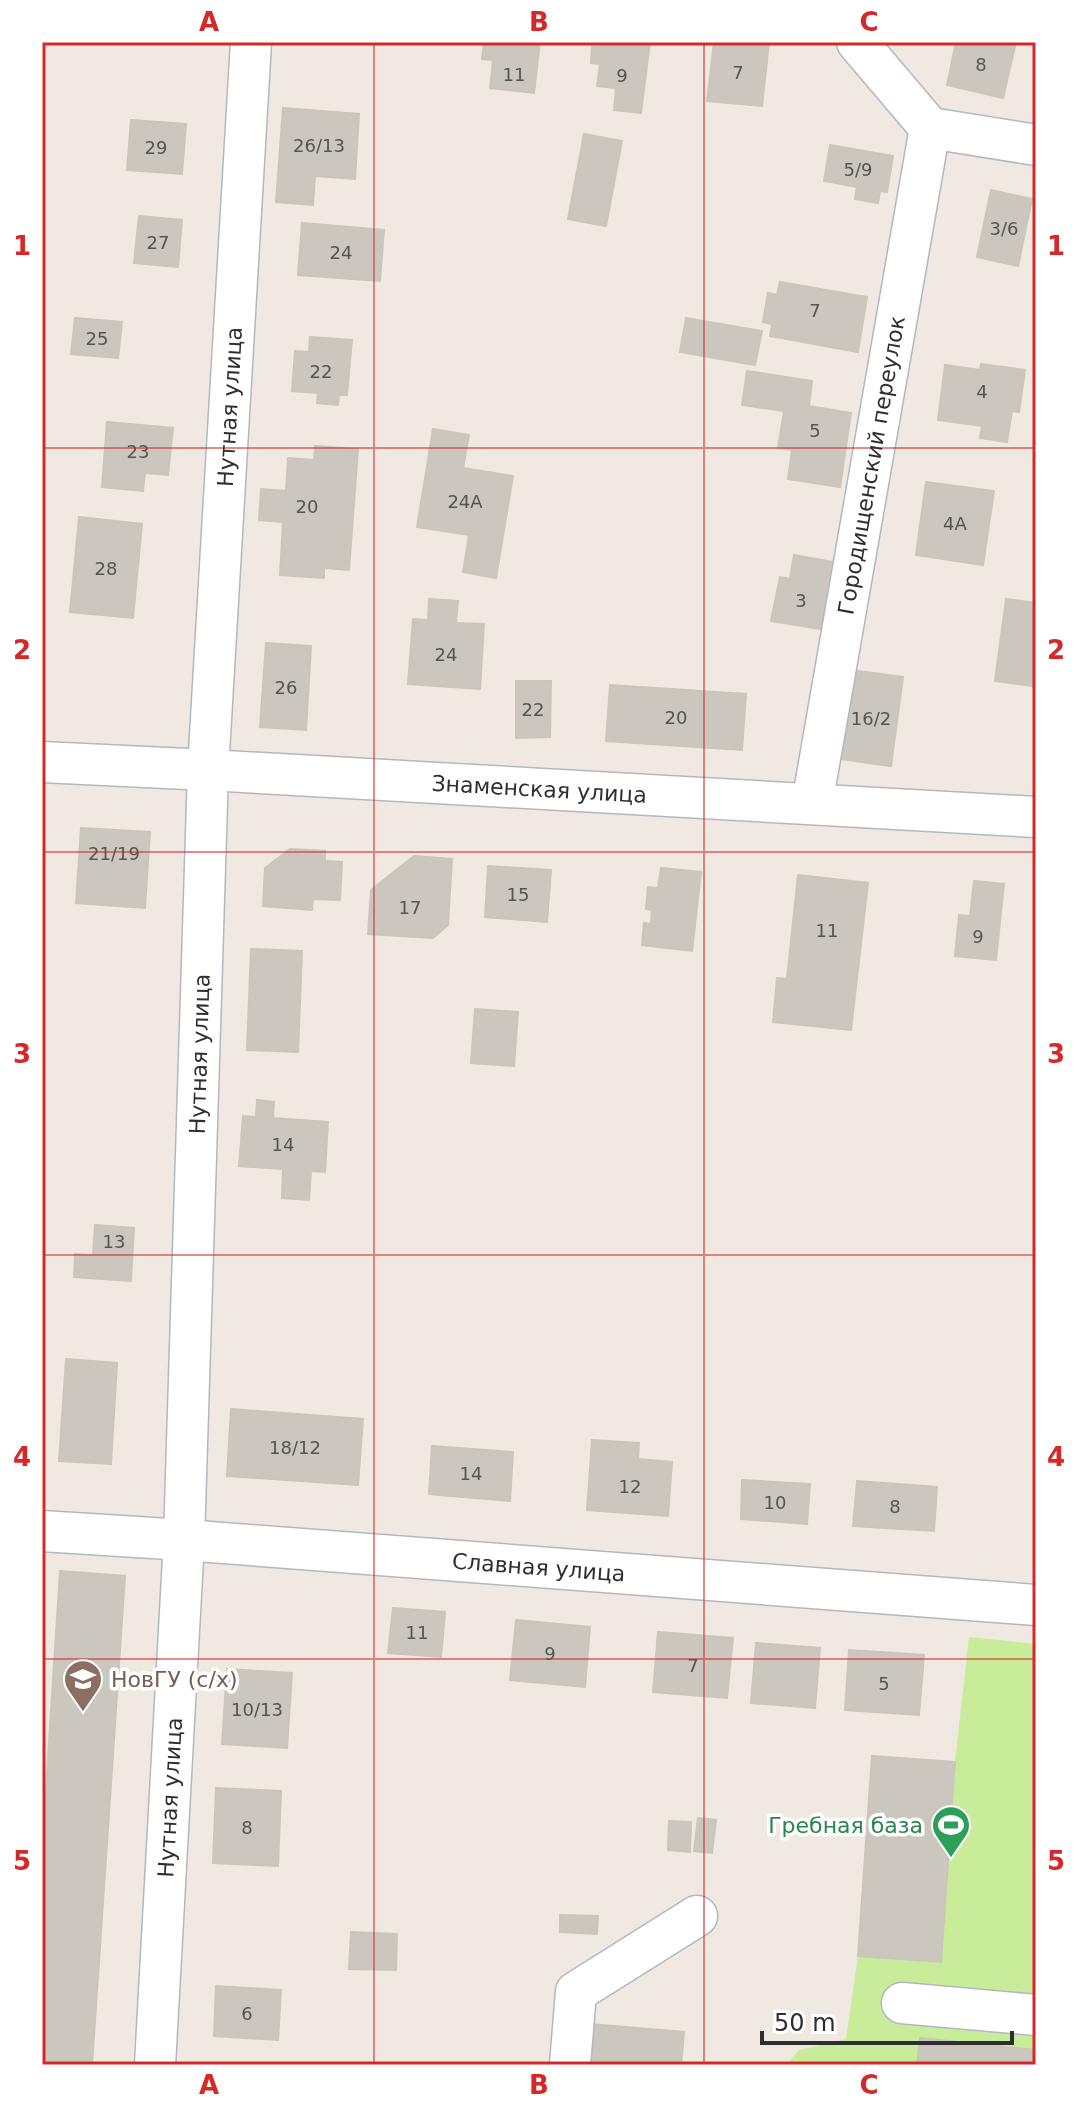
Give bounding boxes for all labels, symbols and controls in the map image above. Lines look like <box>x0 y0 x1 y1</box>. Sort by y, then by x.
text: A <box>199 7 219 37</box>
text: B <box>529 7 549 37</box>
text: C <box>859 7 879 37</box>
house number: 8 <box>975 54 987 75</box>
house number: 7 <box>732 62 744 83</box>
house number: 11 <box>503 64 525 85</box>
house number: 9 <box>616 65 628 86</box>
house number: 26/13 <box>293 135 345 156</box>
house number: 29 <box>145 137 167 158</box>
house number: 5/9 <box>844 159 872 180</box>
house number: 3/6 <box>990 218 1018 239</box>
text: 1 <box>13 231 31 261</box>
text: 1 <box>1047 231 1065 261</box>
house number: 27 <box>147 232 169 253</box>
house number: 24 <box>330 242 352 263</box>
house number: 7 <box>809 300 821 321</box>
street label: Городищенский переулок <box>833 314 910 616</box>
street label: Нутная улица <box>212 326 247 488</box>
house number: 25 <box>86 328 108 349</box>
house number: 22 <box>310 361 332 382</box>
house number: 4 <box>976 381 988 402</box>
house number: 5 <box>809 420 821 441</box>
house number: 23 <box>127 441 149 462</box>
house number: 24А <box>447 491 483 512</box>
house number: 20 <box>296 496 318 517</box>
house number: 4А <box>943 513 968 534</box>
house number: 28 <box>95 558 117 579</box>
house number: 3 <box>795 590 807 611</box>
text: 2 <box>13 635 31 665</box>
text: 2 <box>1047 635 1065 665</box>
house number: 24 <box>435 644 457 665</box>
house number: 26 <box>275 677 297 698</box>
house number: 22 <box>522 699 544 720</box>
house number: 20 <box>665 707 687 728</box>
house number: 16/2 <box>851 708 891 729</box>
street label: Знаменская улица <box>431 770 648 807</box>
house number: 21/19 <box>88 843 140 864</box>
house number: 15 <box>507 884 529 905</box>
house number: 17 <box>399 897 421 918</box>
house number: 11 <box>816 920 838 941</box>
house number: 9 <box>972 926 984 947</box>
street label: Нутная улица <box>184 973 214 1135</box>
text: 3 <box>13 1039 31 1069</box>
text: 3 <box>1047 1039 1065 1069</box>
house number: 14 <box>272 1134 294 1155</box>
house number: 13 <box>103 1231 125 1252</box>
house number: 18/12 <box>269 1437 321 1458</box>
text: 4 <box>13 1442 31 1472</box>
text: 4 <box>1047 1442 1065 1472</box>
house number: 14 <box>460 1463 482 1484</box>
house number: 12 <box>619 1476 641 1497</box>
house number: 10 <box>764 1492 786 1513</box>
house number: 8 <box>889 1496 901 1517</box>
street label: Славная улица <box>451 1548 626 1586</box>
house number: 11 <box>406 1622 428 1643</box>
house number: 9 <box>544 1643 556 1664</box>
house number: 7 <box>687 1655 699 1676</box>
school or university icon: НовГУ (с/х) <box>62 1658 104 1713</box>
place label: НовГУ (с/х) <box>111 1667 237 1692</box>
house number: 5 <box>878 1673 890 1694</box>
house number: 10/13 <box>231 1699 283 1720</box>
street label: Нутная улица <box>153 1717 187 1878</box>
sports icon: Гребная база <box>930 1804 972 1859</box>
place label: Гребная база <box>768 1813 923 1838</box>
house number: 8 <box>241 1817 253 1838</box>
text: 5 <box>13 1846 31 1876</box>
text: 5 <box>1047 1846 1065 1876</box>
scale bar <box>762 1995 1012 2045</box>
house number: 6 <box>241 2003 253 2024</box>
text: 50 m <box>774 2009 836 2037</box>
text: A <box>199 2070 219 2100</box>
text: B <box>529 2070 549 2100</box>
text: C <box>859 2070 879 2100</box>

